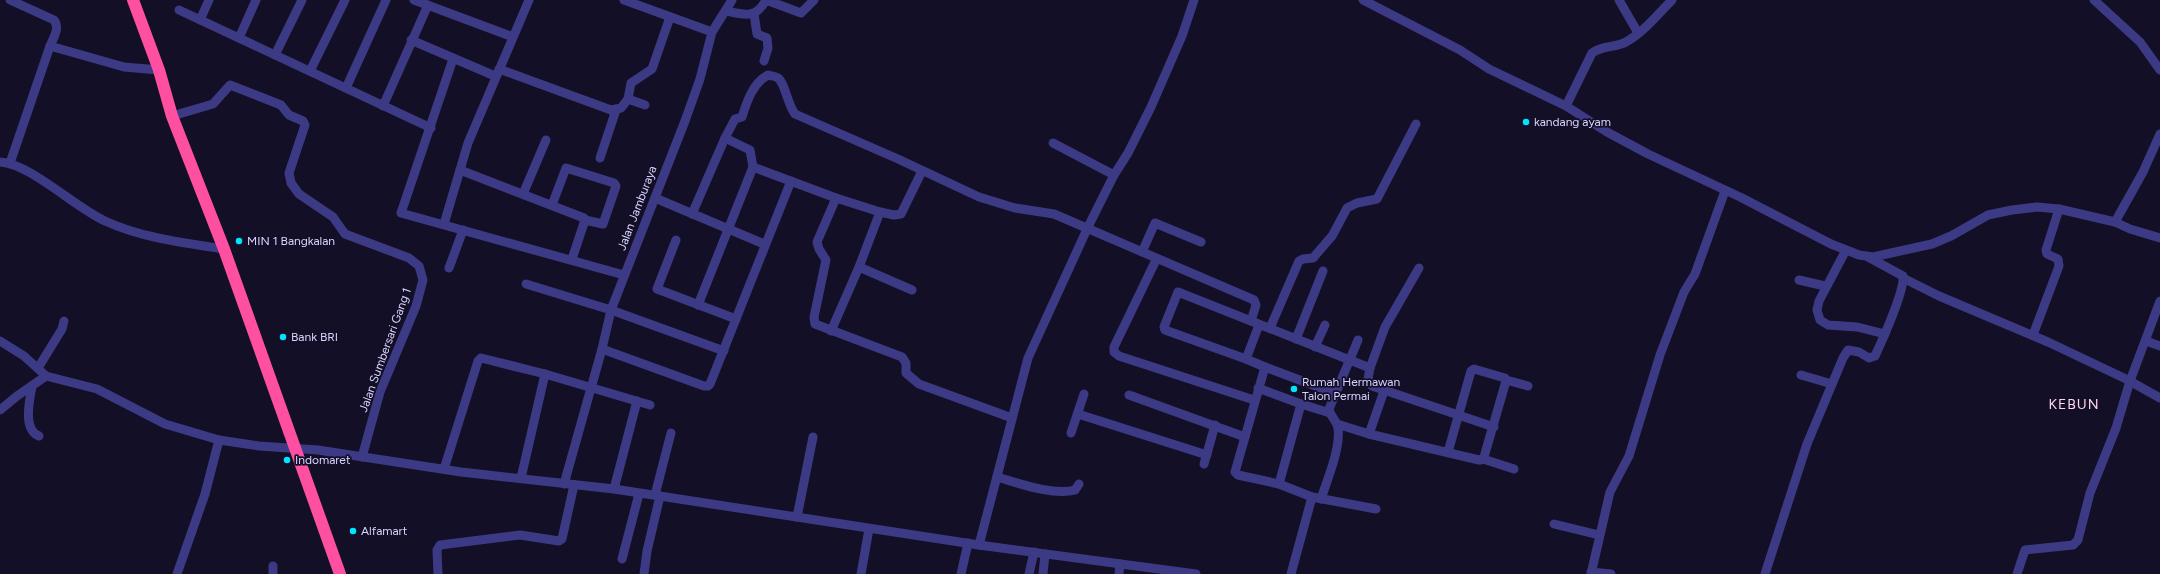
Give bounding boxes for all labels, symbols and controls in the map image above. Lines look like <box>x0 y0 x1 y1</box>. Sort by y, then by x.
place label: kandang ayam <box>1534 115 1611 129</box>
marker: kandang ayam <box>1521 117 1531 127</box>
street label: Jalan Jamburaya <box>614 164 660 252</box>
place label: MIN 1 Bangkalan <box>247 234 335 248</box>
marker: MIN 1 Bangkalan <box>234 236 244 246</box>
street label: Jalan Sumbersari Gang 1 <box>356 286 414 414</box>
place label: Bank BRI <box>291 330 338 344</box>
marker: Bank BRI <box>278 332 288 342</box>
place label: Rumah Hermawan Talon Permai <box>1302 375 1400 403</box>
marker: Rumah Hermawan Talon Permai <box>1289 384 1299 394</box>
district label: KEBUN <box>2048 396 2100 413</box>
place label: Indomaret <box>295 453 351 467</box>
marker: Indomaret <box>282 455 292 465</box>
place label: Alfamart <box>361 524 408 538</box>
marker: Alfamart <box>348 526 358 536</box>

